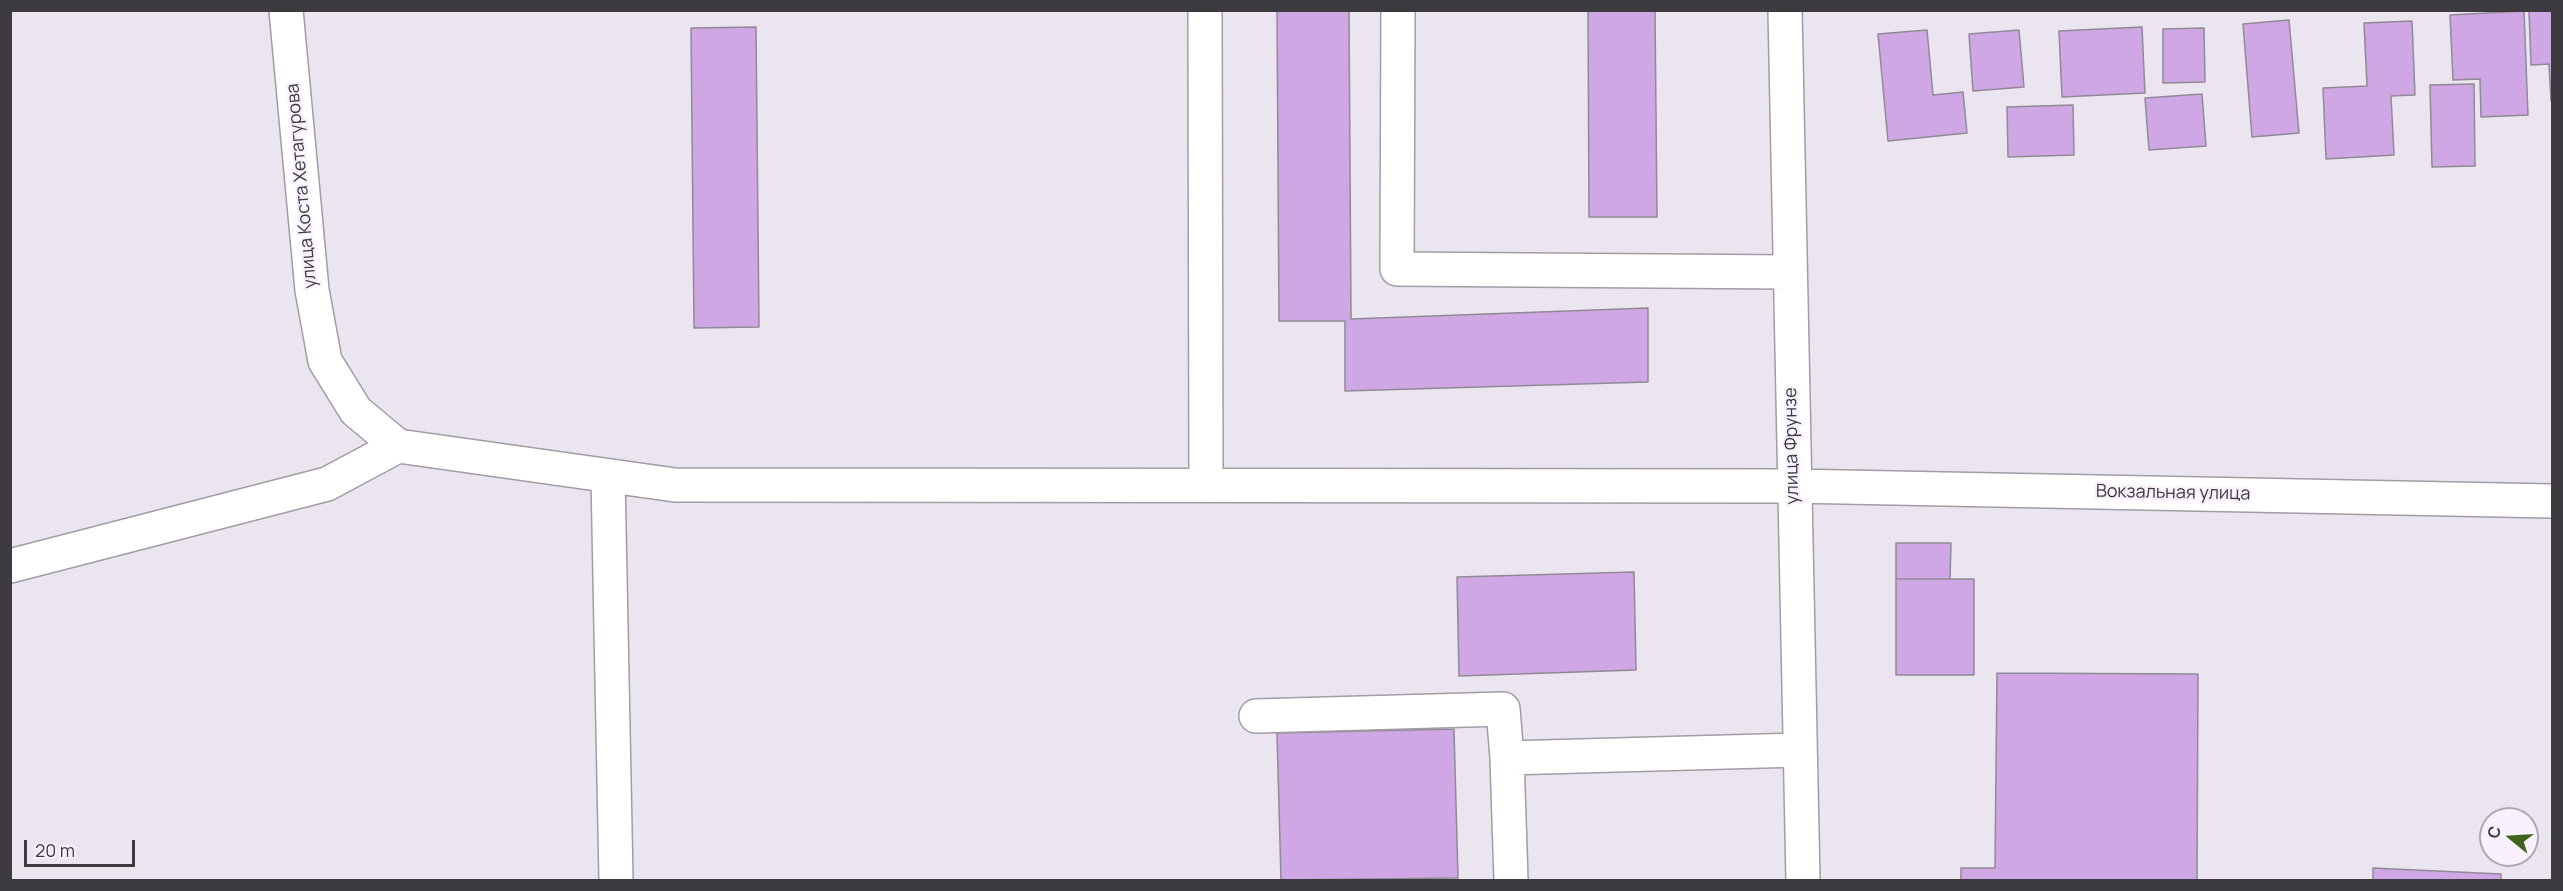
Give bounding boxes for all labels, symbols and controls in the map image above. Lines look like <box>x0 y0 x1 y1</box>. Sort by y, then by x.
street label: улица Коста Хетагурова <box>282 83 322 289</box>
street label: улица Фрунзе <box>1780 387 1804 505</box>
street label: Вокзальная улица <box>2096 481 2250 505</box>
north arrow <box>2479 807 2539 867</box>
text: С <box>2481 823 2506 841</box>
scale bar <box>27 828 138 866</box>
text: 20 m <box>35 838 75 862</box>

